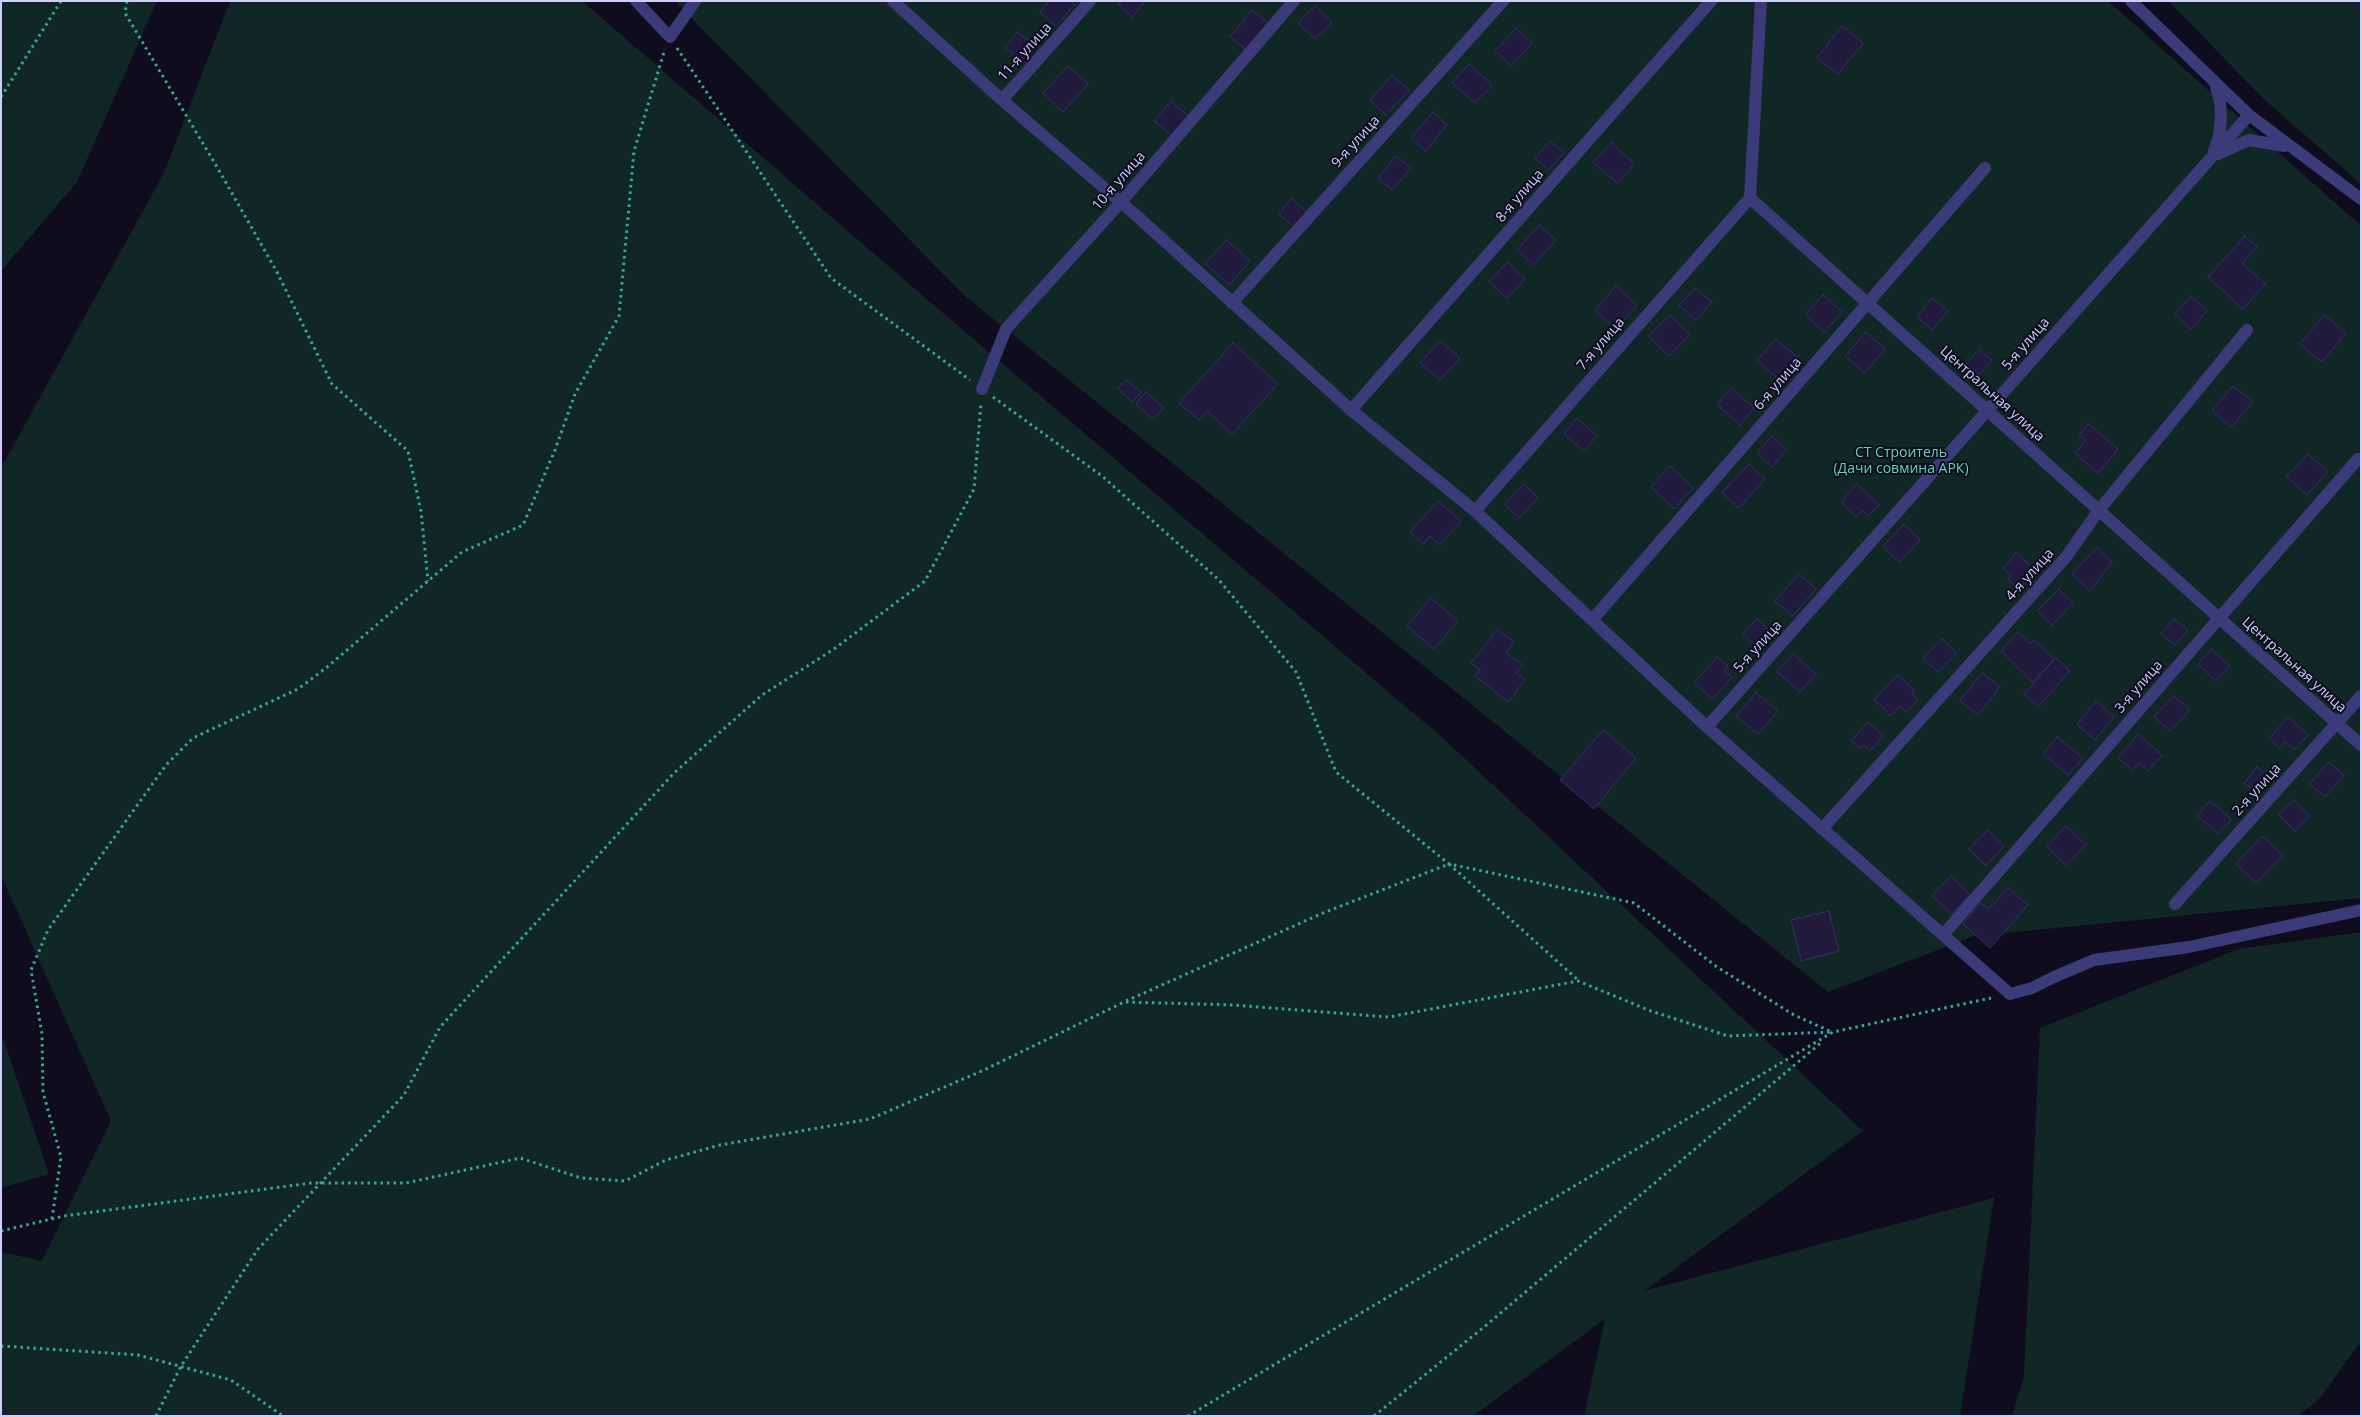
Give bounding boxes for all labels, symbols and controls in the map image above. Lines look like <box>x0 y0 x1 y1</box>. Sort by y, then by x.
street label: 11-я улица <box>995 19 1055 85</box>
street label: 9-я улица <box>1328 112 1384 172</box>
street label: 10-я улица <box>1089 148 1149 214</box>
street label: 8-я улица <box>1493 166 1547 226</box>
street label: 7-я улица <box>1574 314 1628 374</box>
street label: 5-я улица <box>1999 314 2053 374</box>
street label: Центральная улица <box>1936 343 2048 445</box>
street label: 6-я улица <box>1751 354 1805 414</box>
park label: СТ Строитель (Дачи совмина АРК) <box>1833 445 1969 478</box>
street label: 4-я улица <box>2002 545 2058 605</box>
street label: Центральная улица <box>2238 614 2350 716</box>
street label: 5-я улица <box>1730 617 1786 677</box>
street label: 3-я улица <box>2112 657 2166 717</box>
street label: 2-я улица <box>2229 760 2285 820</box>

